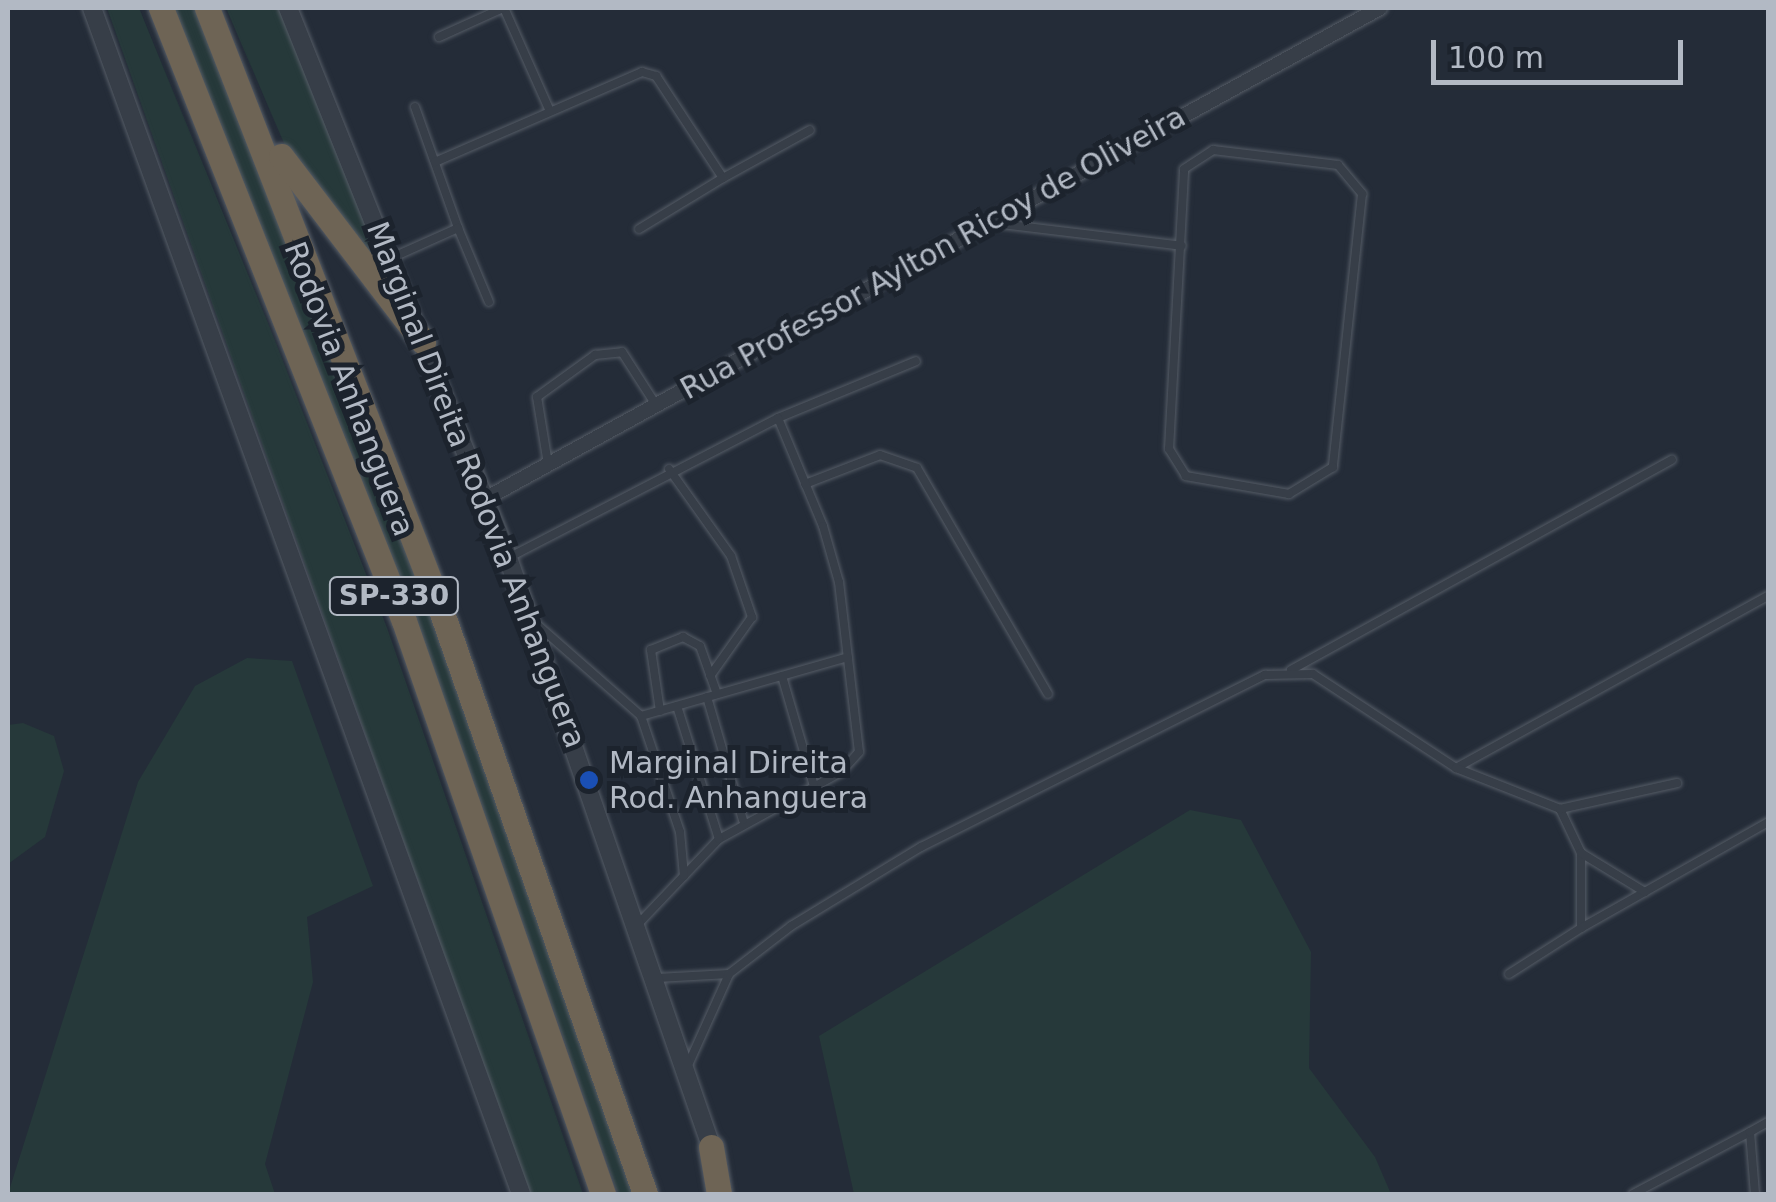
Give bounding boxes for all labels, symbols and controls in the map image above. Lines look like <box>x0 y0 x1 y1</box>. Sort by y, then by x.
scale bar <box>1436 20 1688 82</box>
text: 100 m <box>1448 40 1544 75</box>
street label: Rua Professor Aylton Ricoy de Oliveira <box>674 99 1192 407</box>
street label: Marginal Direita Rodovia Anhanguera <box>359 217 593 753</box>
street label: Rodovia Anhanguera <box>276 237 422 541</box>
road number: SP-330 <box>326 573 462 619</box>
place label: Marginal Direita Rod. Anhanguera <box>609 745 868 816</box>
marker: Marginal Direita Rod. Anhanguera <box>578 769 600 791</box>

